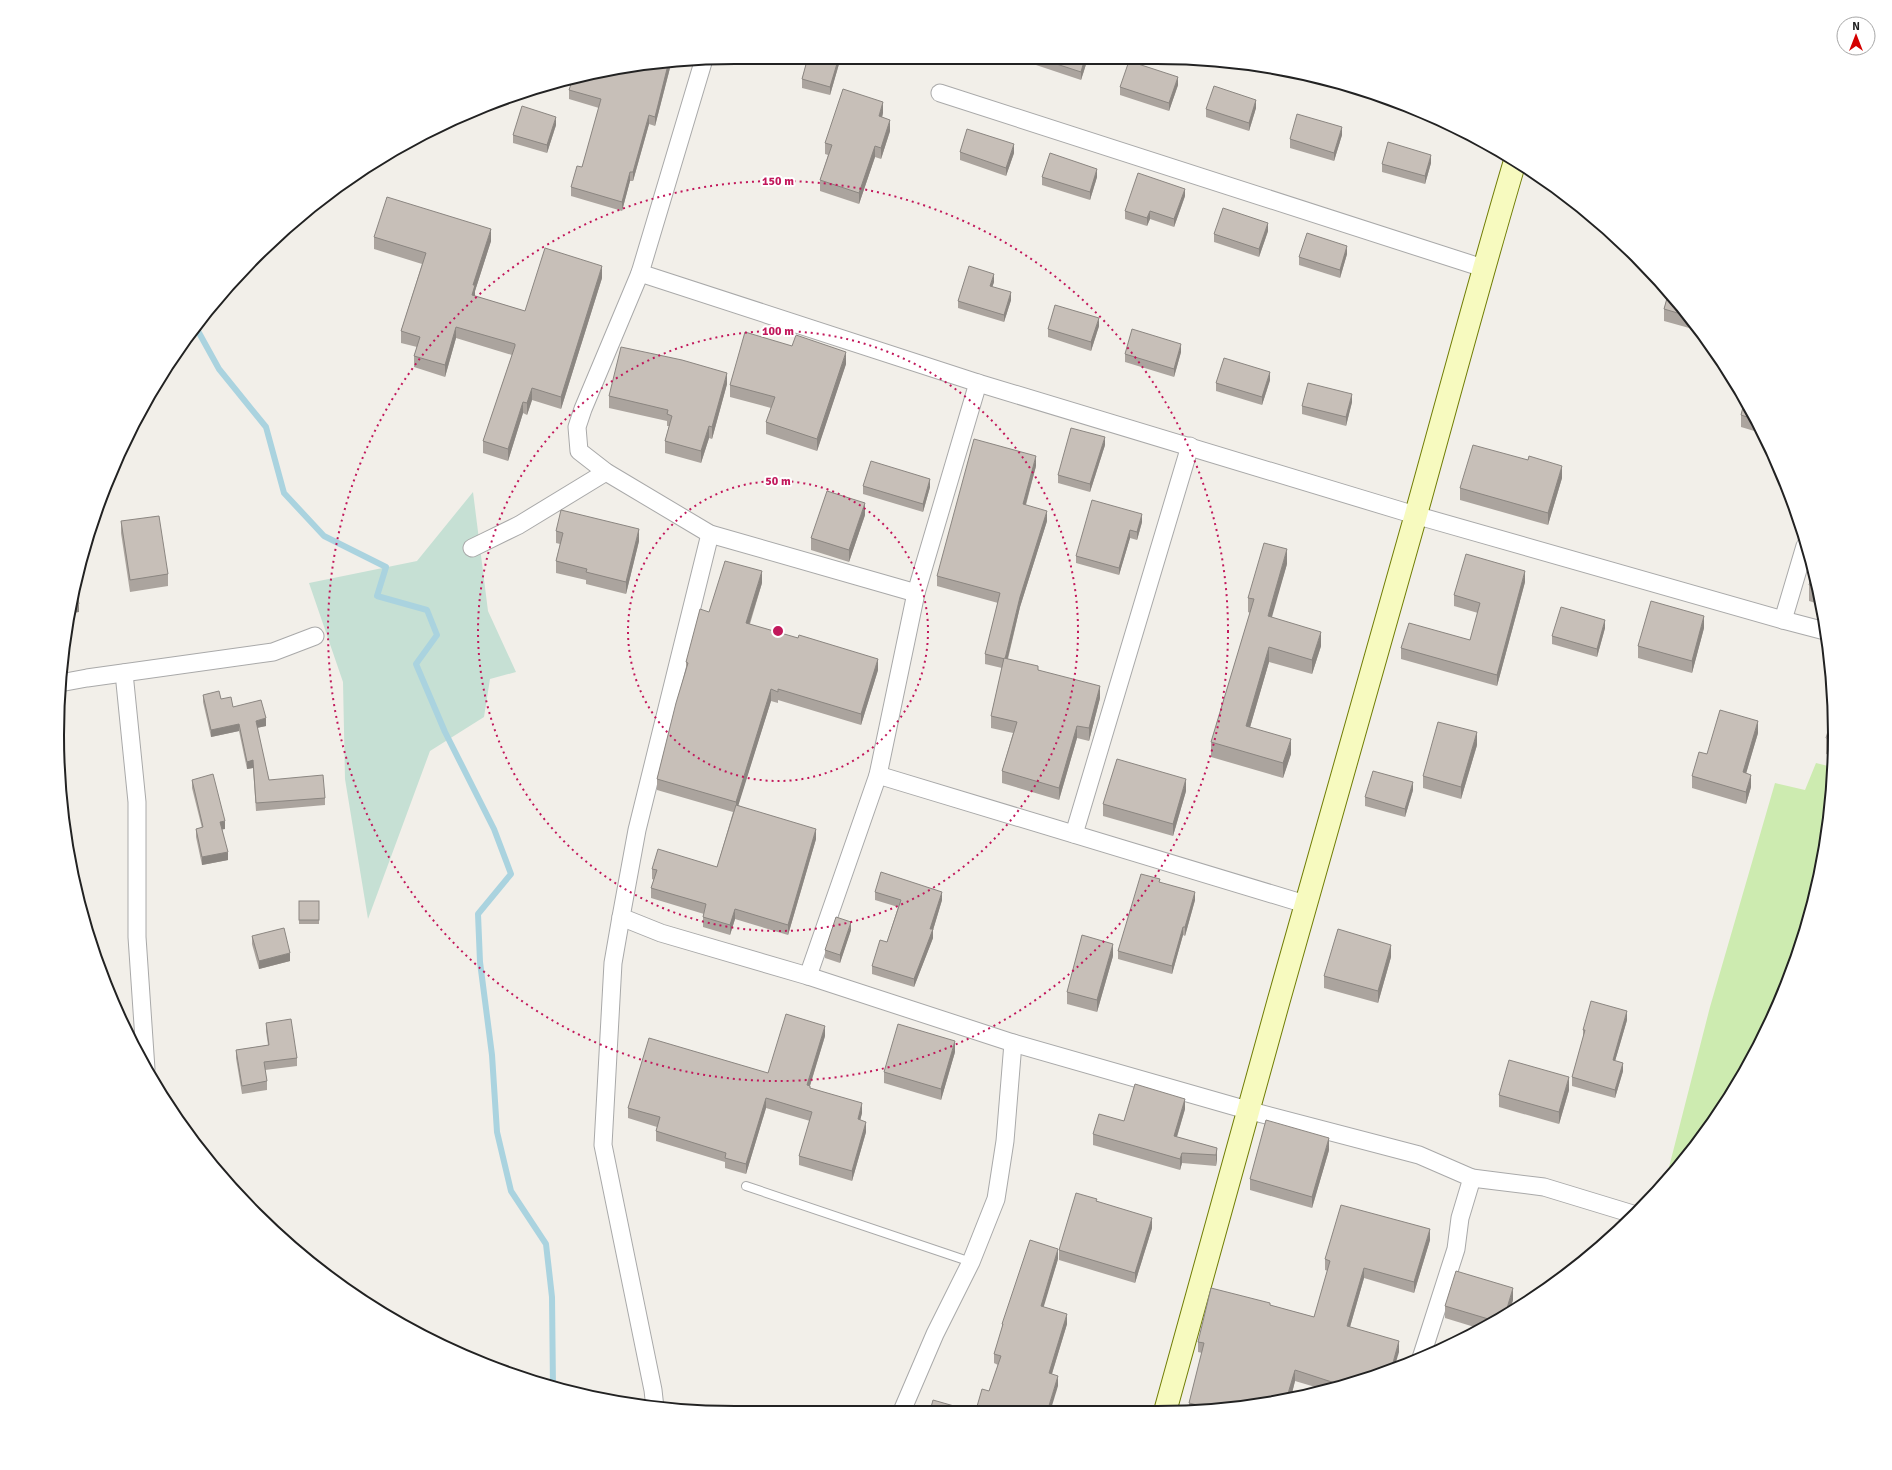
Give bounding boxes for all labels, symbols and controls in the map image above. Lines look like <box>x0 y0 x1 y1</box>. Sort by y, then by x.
north arrow <box>1836 16 1876 56</box>
text: N <box>1852 20 1860 33</box>
text: 150 m <box>762 174 794 189</box>
text: 100 m <box>762 324 794 339</box>
text: 50 m <box>765 474 791 489</box>
centre of rings <box>771 624 785 638</box>

